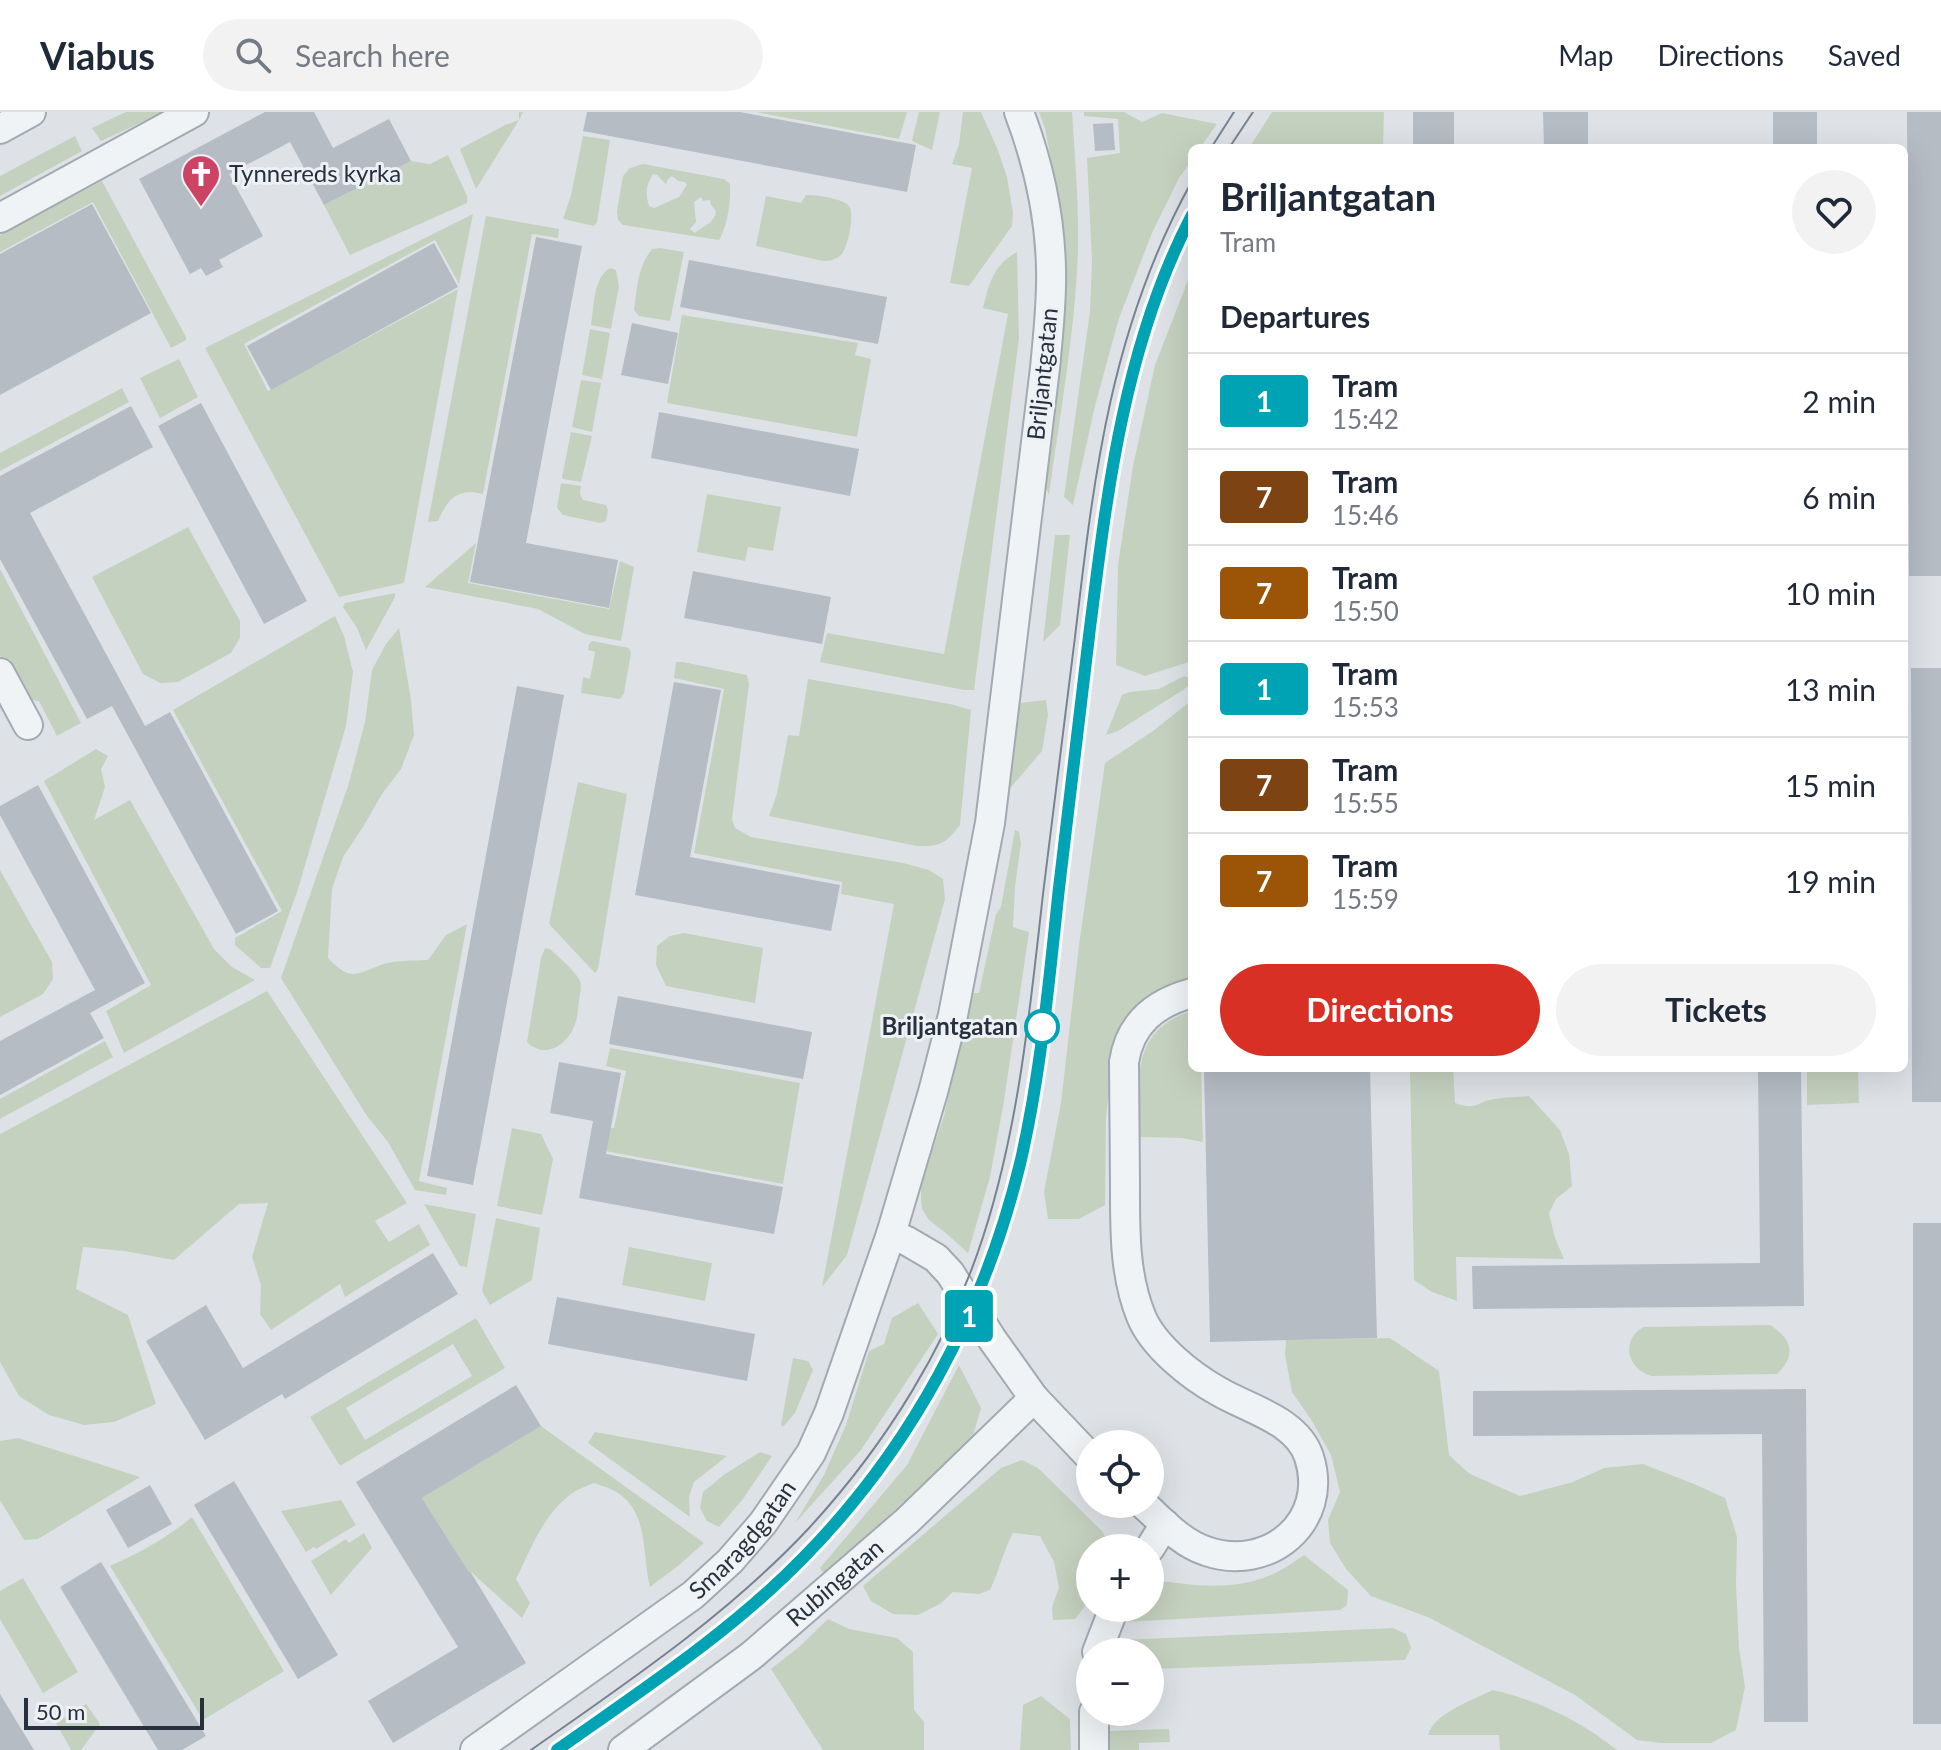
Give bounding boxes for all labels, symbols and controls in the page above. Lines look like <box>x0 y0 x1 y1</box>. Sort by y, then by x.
search box <box>203 19 763 91</box>
text: Viabus <box>40 32 155 78</box>
icon: search <box>231 33 275 77</box>
text: Search here <box>295 37 450 73</box>
text: Map <box>1558 38 1613 72</box>
text: Directions <box>1657 38 1784 72</box>
text: Saved <box>1828 38 1901 72</box>
church icon: Tynnereds kyrka <box>180 153 222 208</box>
place label: Tynnereds kyrka <box>229 158 401 187</box>
button: heart <box>1792 170 1876 254</box>
text: Briljantgatan <box>1220 173 1436 219</box>
text: Tram <box>1220 226 1276 258</box>
text: Departures <box>1220 298 1370 334</box>
street label: Briljantgatan <box>1020 306 1063 442</box>
text: Tram <box>1332 367 1398 403</box>
text: 2 min <box>1802 383 1876 419</box>
text: 1 <box>1256 384 1272 418</box>
text: 15:42 <box>1332 403 1399 435</box>
text: Tram <box>1332 463 1398 499</box>
text: 6 min <box>1802 479 1876 515</box>
text: 7 <box>1256 480 1272 514</box>
text: 15:46 <box>1332 499 1399 531</box>
text: Tram <box>1332 559 1398 595</box>
text: 10 min <box>1785 575 1876 611</box>
text: 7 <box>1256 576 1272 610</box>
text: 15:50 <box>1332 595 1399 627</box>
text: Tram <box>1332 655 1398 691</box>
text: 13 min <box>1785 671 1876 707</box>
text: 1 <box>1256 672 1272 706</box>
text: 15:53 <box>1332 691 1399 723</box>
text: Tram <box>1332 751 1398 787</box>
text: 15 min <box>1785 767 1876 803</box>
text: 7 <box>1256 768 1272 802</box>
text: 15:55 <box>1332 787 1399 819</box>
text: Tram <box>1332 847 1398 883</box>
text: 19 min <box>1785 863 1876 899</box>
text: 7 <box>1256 864 1272 898</box>
text: 15:59 <box>1332 883 1399 915</box>
button: Directions <box>1220 964 1540 1056</box>
button: Tickets <box>1556 964 1876 1056</box>
marker: Briljantgatan <box>1025 1010 1059 1044</box>
place label: Briljantgatan <box>882 1011 1018 1040</box>
line badge: 1 <box>943 1290 995 1342</box>
text: 1 <box>961 1299 977 1333</box>
map controls <box>1076 1430 1164 1726</box>
button: locate <box>1076 1430 1164 1518</box>
street label: Smaragdgatan <box>682 1474 801 1605</box>
street label: Rubingatan <box>780 1532 888 1632</box>
button: + <box>1076 1534 1164 1622</box>
button: − <box>1076 1638 1164 1726</box>
scale bar <box>24 1694 204 1730</box>
text: 50 m <box>36 1698 85 1725</box>

